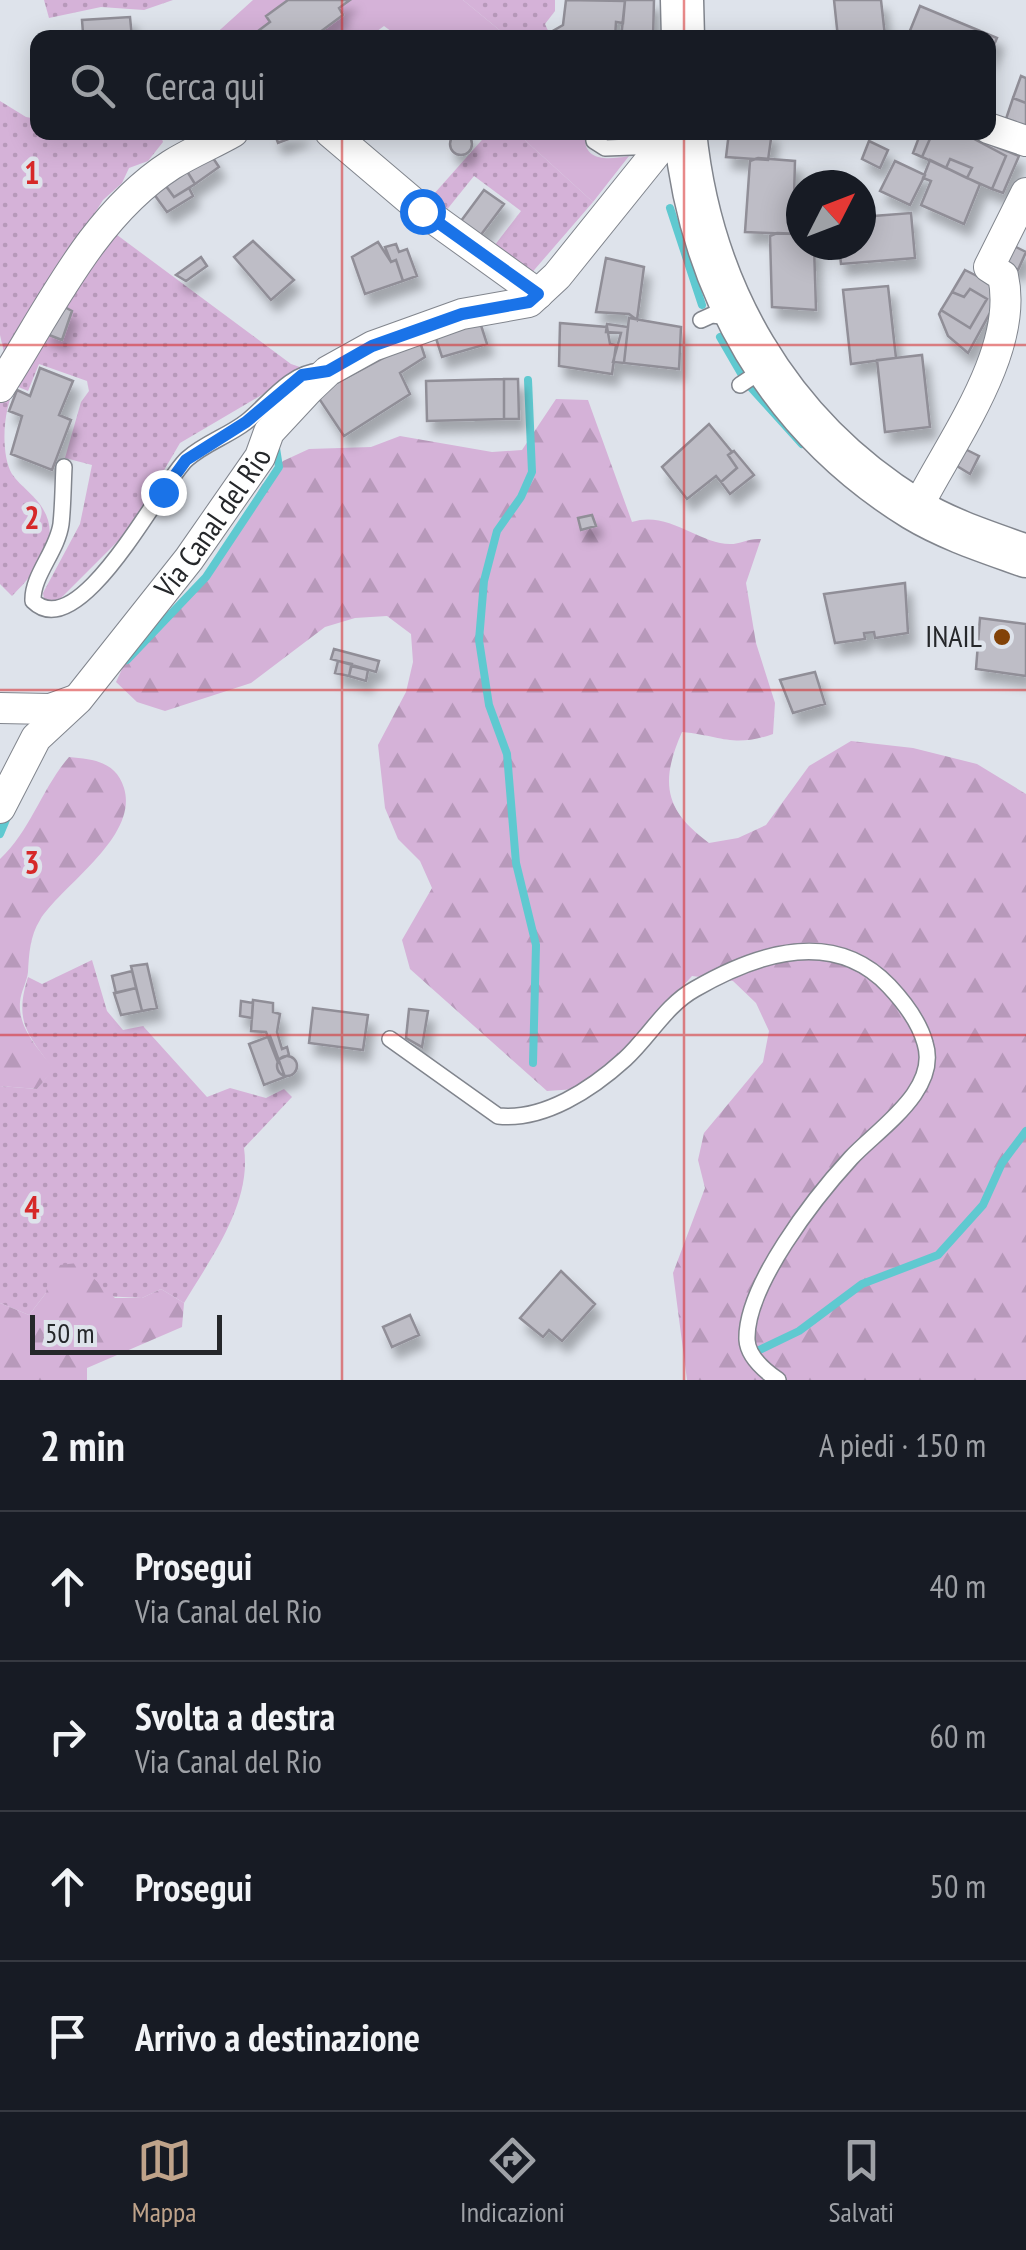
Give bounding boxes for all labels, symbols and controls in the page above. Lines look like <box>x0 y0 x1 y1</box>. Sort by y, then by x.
search box <box>30 30 996 140</box>
icon: search <box>65 58 120 113</box>
text: Cerca qui <box>145 61 265 110</box>
text: 1 <box>24 151 40 193</box>
north arrow <box>786 170 876 260</box>
route start <box>400 189 446 235</box>
street label: Via Canal del Rio <box>144 444 279 606</box>
route end <box>141 470 187 516</box>
text: 2 <box>24 496 40 538</box>
place label: INAIL <box>925 616 983 655</box>
marker: INAIL <box>991 626 1013 648</box>
text: 3 <box>24 841 40 883</box>
text: 4 <box>24 1186 40 1228</box>
scale bar <box>30 1310 222 1354</box>
text: 50 m <box>45 1314 94 1351</box>
text: 2 min <box>40 1418 125 1473</box>
text: A piedi · 150 m <box>819 1424 986 1466</box>
text: Prosegui <box>135 1541 252 1590</box>
icon: ahead <box>40 1559 95 1614</box>
text: 40 m <box>930 1565 986 1607</box>
text: Via Canal del Rio <box>135 1590 322 1632</box>
text: Svolta a destra <box>135 1691 335 1740</box>
icon: right <box>40 1709 95 1764</box>
text: 60 m <box>930 1715 986 1757</box>
text: Via Canal del Rio <box>135 1740 322 1782</box>
icon: ahead <box>40 1859 95 1914</box>
text: Prosegui <box>135 1862 252 1911</box>
text: 50 m <box>930 1865 986 1907</box>
icon: arrive <box>40 2009 95 2064</box>
text: Arrivo a destinazione <box>135 2012 420 2061</box>
tab: Mappa <box>132 2133 196 2230</box>
tab: Indicazioni <box>460 2133 565 2230</box>
tab: Salvati <box>829 2133 894 2230</box>

